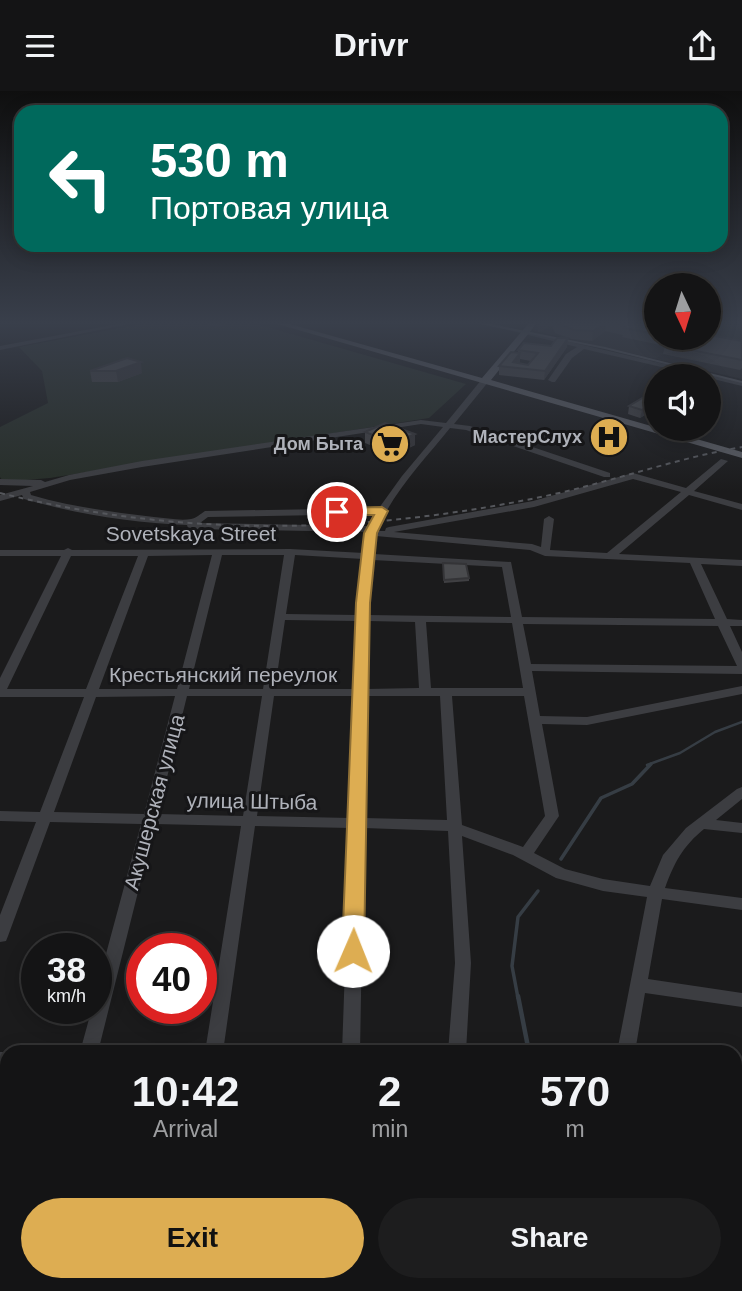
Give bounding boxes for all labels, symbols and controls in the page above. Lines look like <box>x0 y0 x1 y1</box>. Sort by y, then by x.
icon: menu <box>21 27 59 65</box>
text: Drivr <box>334 27 408 63</box>
icon: share <box>683 27 721 65</box>
icon: left <box>35 133 126 224</box>
text: 530 m <box>150 133 289 187</box>
text: Портовая улица <box>150 190 389 226</box>
north arrow <box>644 273 721 350</box>
map controls <box>644 273 721 441</box>
button: sound <box>644 364 721 441</box>
hospital icon: МастерСлух <box>588 416 630 458</box>
supermarket icon: Дом Быта <box>369 423 411 465</box>
place label: МастерСлух <box>473 427 582 447</box>
place label: Дом Быта <box>274 434 364 454</box>
pin <box>307 482 367 542</box>
icon: arrive <box>318 493 356 531</box>
street label: Sovetskaya Street <box>106 522 276 545</box>
street label: Крестьянский переулок <box>109 663 338 686</box>
street label: Акушерская улица <box>119 711 189 892</box>
street label: улица Штыба <box>186 788 318 814</box>
position arrow <box>316 914 390 988</box>
speed limit sign: 40 <box>126 933 217 1024</box>
text: 38 <box>47 950 86 989</box>
text: km/h <box>47 986 86 1006</box>
text: 10:42 <box>132 1068 239 1115</box>
text: 2 <box>378 1068 401 1115</box>
text: 570 <box>540 1068 610 1115</box>
text: Arrival <box>153 1116 218 1142</box>
text: min <box>371 1116 408 1142</box>
text: m <box>566 1116 585 1142</box>
button: Exit <box>21 1198 364 1278</box>
button: Share <box>378 1198 721 1278</box>

